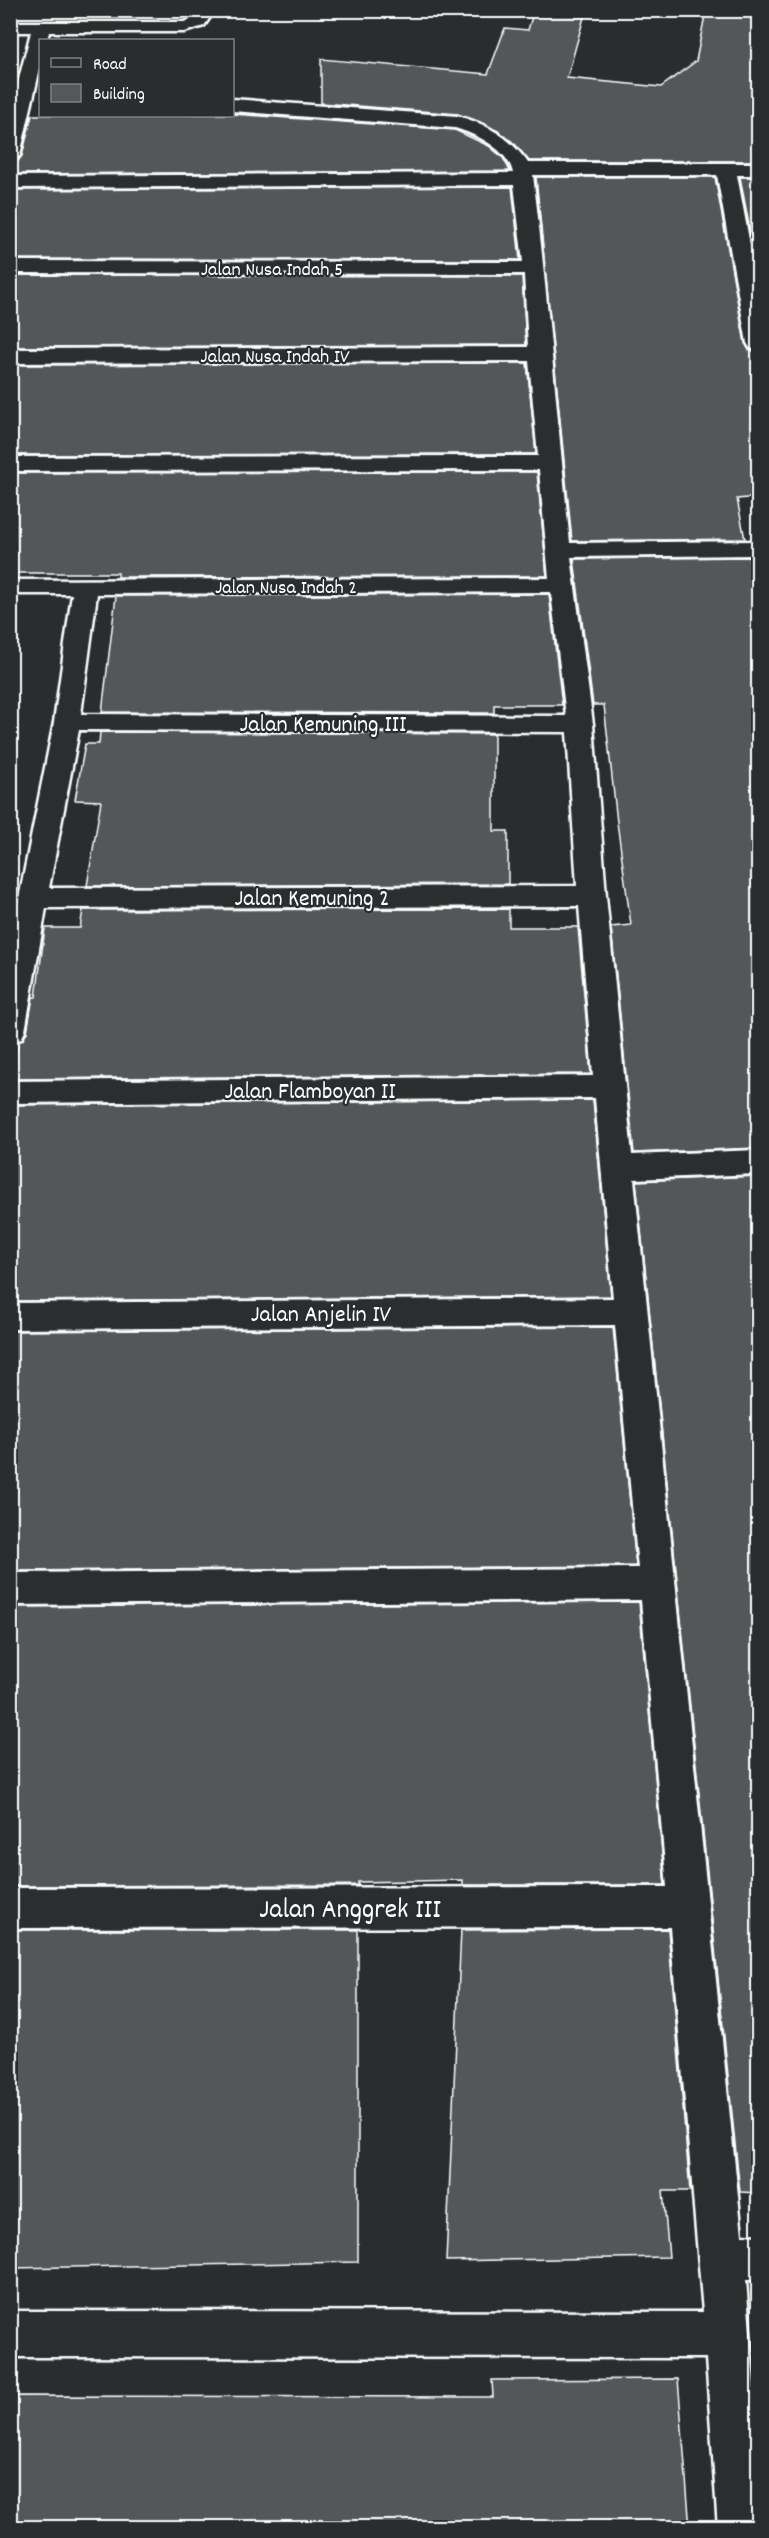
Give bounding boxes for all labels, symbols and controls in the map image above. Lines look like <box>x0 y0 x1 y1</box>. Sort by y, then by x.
legend <box>39 39 234 117</box>
text: Road <box>93 53 127 78</box>
text: Building <box>93 83 145 108</box>
street label: Jalan Nusa Indah 5 <box>201 257 343 285</box>
street label: Jalan Nusa Indah IV <box>200 344 350 372</box>
street label: Jalan Nusa Indah 2 <box>215 575 357 603</box>
street label: Jalan Kemuning III <box>240 709 407 743</box>
street label: Jalan Kemuning 2 <box>234 883 390 917</box>
street label: Jalan Flamboyan II <box>224 1076 396 1110</box>
street label: Jalan Anjelin IV <box>251 1299 392 1333</box>
street label: Jalan Anggrek III <box>259 1892 441 1932</box>

